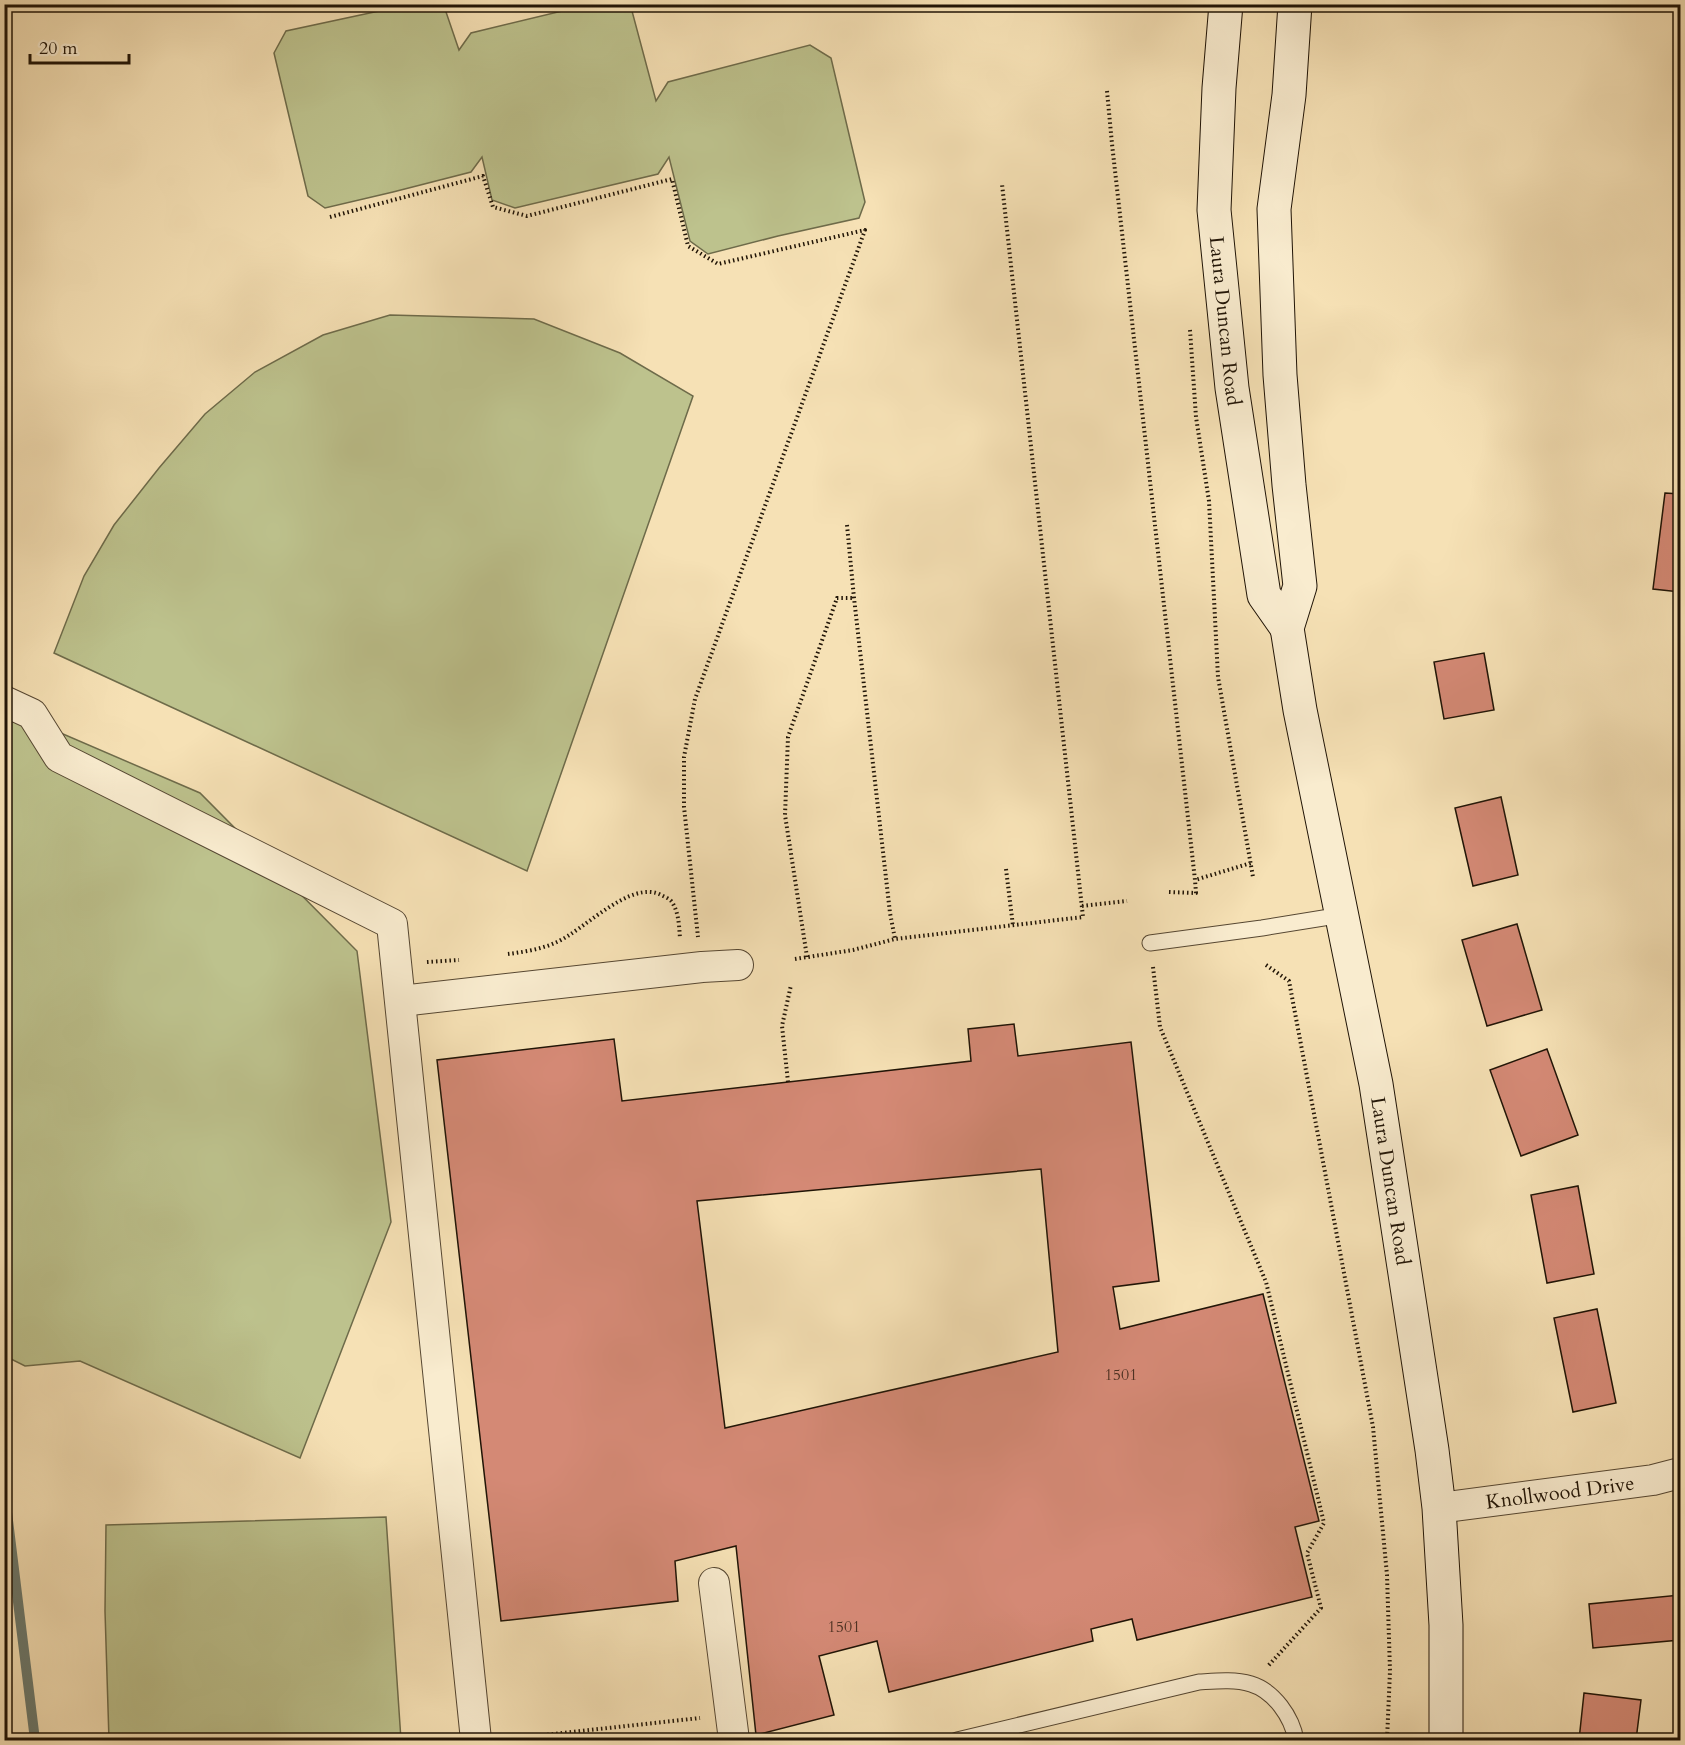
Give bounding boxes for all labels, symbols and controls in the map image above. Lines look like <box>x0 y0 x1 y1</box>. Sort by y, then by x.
scale bar <box>30 27 129 65</box>
text: 20 m <box>39 36 78 61</box>
street label: Laura Duncan Road <box>1203 235 1248 408</box>
street label: Laura Duncan Road <box>1365 1095 1417 1267</box>
house number: 1501 <box>1105 1364 1137 1386</box>
street label: Knollwood Drive <box>1484 1469 1636 1515</box>
house number: 1501 <box>828 1616 860 1638</box>

